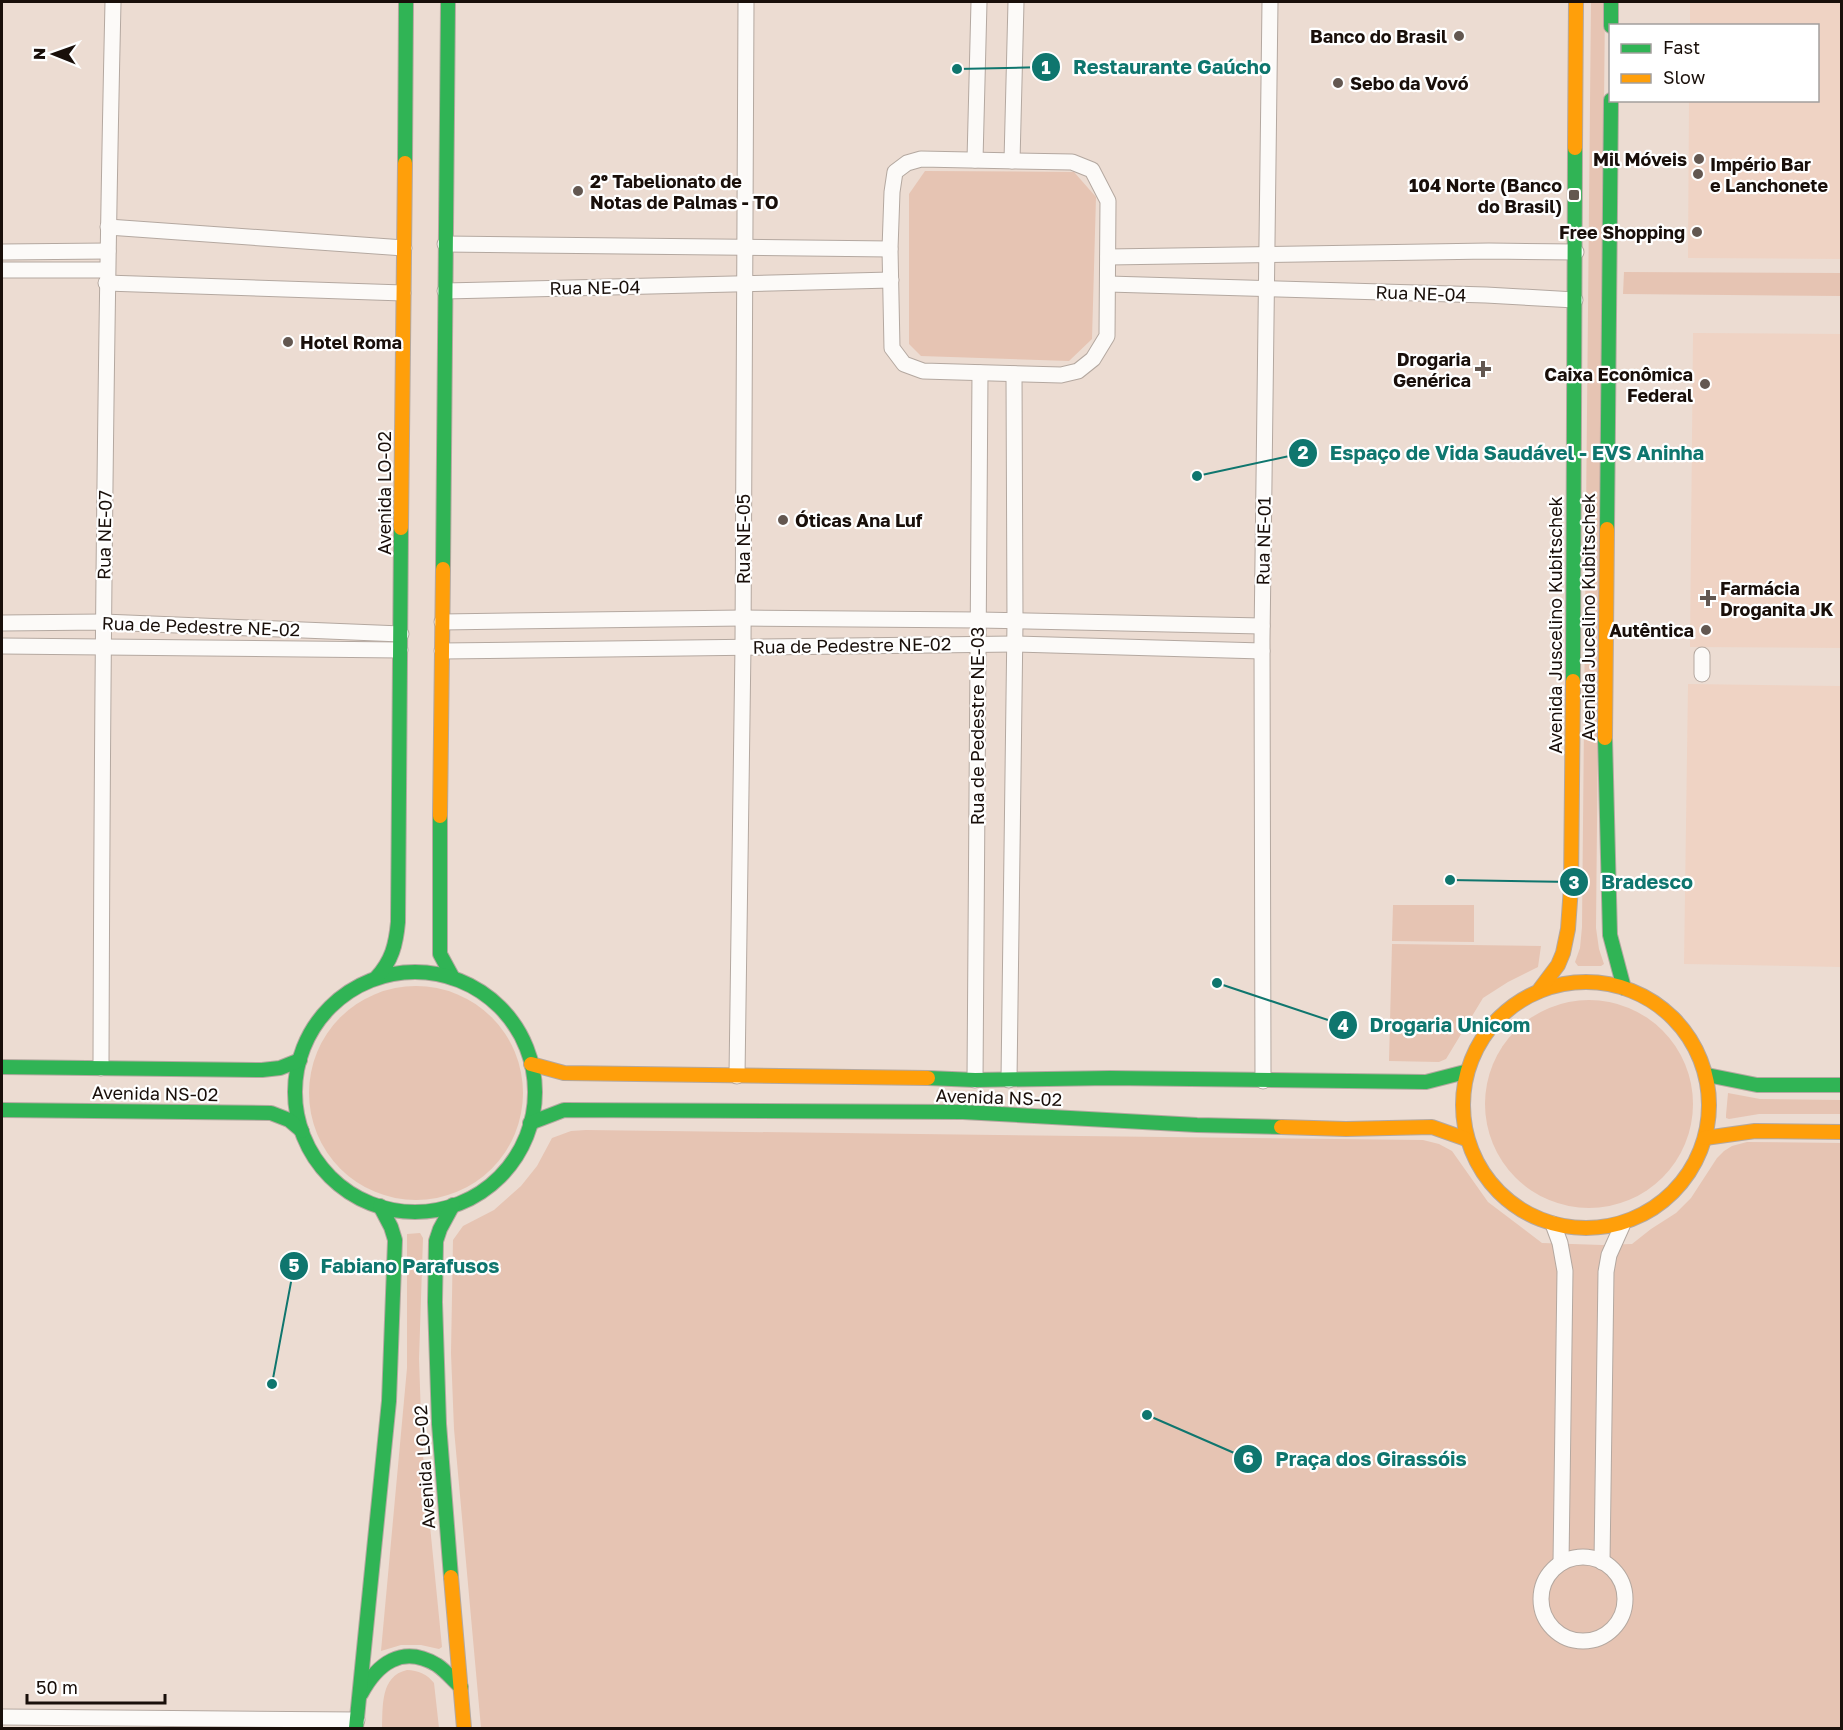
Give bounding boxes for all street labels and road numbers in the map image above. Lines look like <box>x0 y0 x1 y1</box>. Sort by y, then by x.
street label: Rua NE-04 <box>549 275 641 299</box>
street label: Rua NE-04 <box>1375 280 1467 306</box>
street label: Avenida LO-02 <box>373 431 395 555</box>
street label: Rua NE-07 <box>92 490 116 580</box>
street label: Avenida Jucelino Kubitschek <box>1577 493 1599 741</box>
street label: Rua NE-05 <box>732 494 754 584</box>
street label: Rua NE-01 <box>1251 496 1275 586</box>
street label: Avenida Juscelino Kubitschek <box>1544 496 1566 754</box>
street label: Rua de Pedestre NE-02 <box>101 612 301 640</box>
street label: Rua de Pedestre NE-03 <box>966 627 988 825</box>
street label: Rua de Pedestre NE-02 <box>753 632 951 658</box>
street label: Avenida NS-02 <box>92 1081 218 1105</box>
street label: Avenida NS-02 <box>935 1084 1063 1110</box>
street label: Avenida LO-02 <box>409 1404 439 1530</box>

